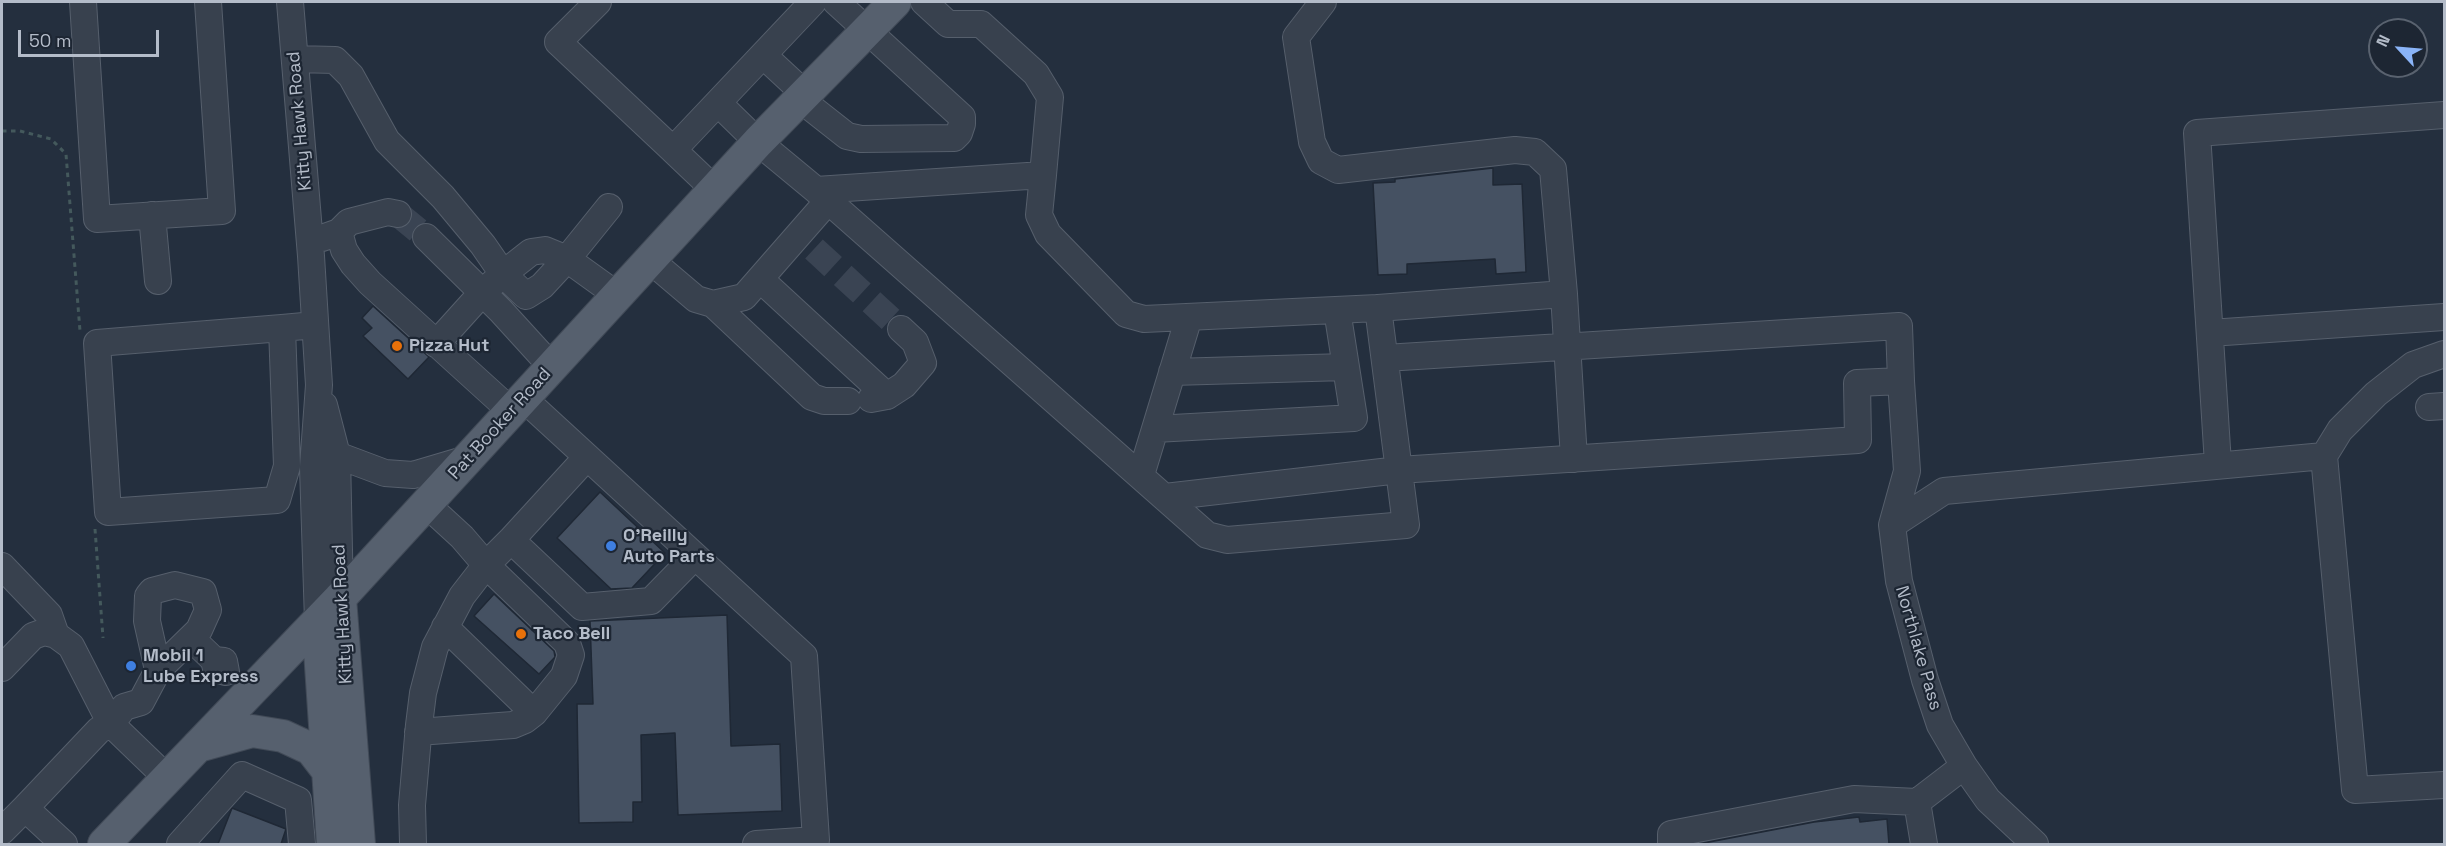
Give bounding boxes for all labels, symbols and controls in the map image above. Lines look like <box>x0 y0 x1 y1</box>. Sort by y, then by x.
scale bar <box>21 18 162 56</box>
north arrow <box>2368 18 2428 78</box>
text: 50 m <box>29 29 71 52</box>
text: N <box>2371 31 2395 50</box>
street label: Kitty Hawk Road <box>283 50 317 192</box>
place label: Pizza Hut <box>409 335 489 357</box>
marker: Pizza Hut <box>390 339 404 353</box>
street label: Pat Booker Road <box>444 364 556 484</box>
place label: O'Reilly Auto Parts <box>623 525 715 568</box>
marker: O'Reilly Auto Parts <box>604 539 618 553</box>
street label: Kitty Hawk Road <box>329 544 357 684</box>
street label: Northlake Pass <box>1890 583 1946 713</box>
place label: Taco Bell <box>533 623 610 645</box>
marker: Taco Bell <box>514 627 528 641</box>
place label: Mobil 1 Lube Express <box>143 645 258 688</box>
marker: Mobil 1 Lube Express <box>124 659 138 673</box>

